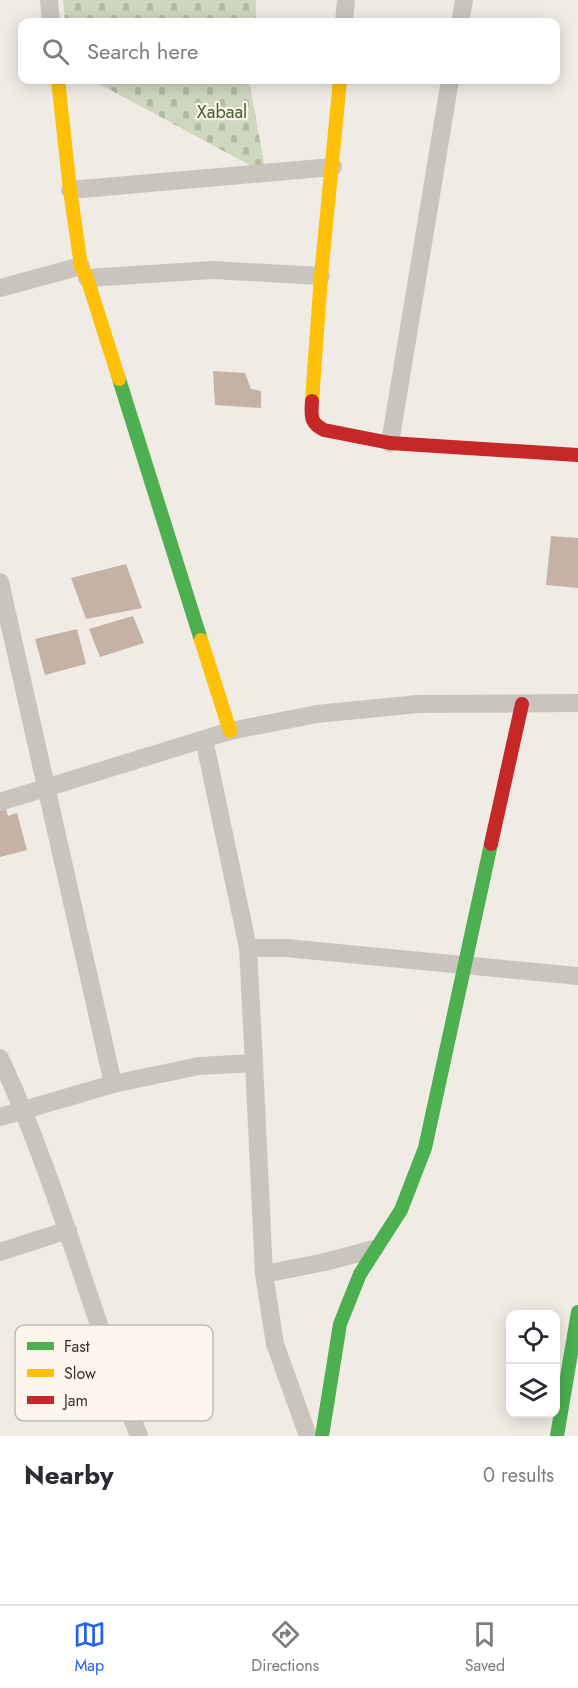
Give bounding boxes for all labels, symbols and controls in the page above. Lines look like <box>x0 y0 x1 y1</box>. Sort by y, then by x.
search box <box>18 18 560 84</box>
icon: search <box>39 35 72 68</box>
text: Search here <box>87 35 198 67</box>
park label: Xabaal <box>197 99 247 125</box>
map controls <box>506 1310 560 1418</box>
button: locate <box>506 1310 560 1364</box>
legend <box>15 1325 213 1421</box>
text: Fast <box>64 1335 90 1358</box>
text: Slow <box>64 1362 96 1385</box>
button: layers <box>506 1364 560 1418</box>
text: Jam <box>62 1389 88 1412</box>
text: Nearby <box>24 1456 113 1494</box>
text: 0 results <box>483 1461 554 1490</box>
tab: Map <box>73 1618 106 1677</box>
tab: Directions <box>251 1618 319 1677</box>
tab: Saved <box>465 1618 505 1677</box>

